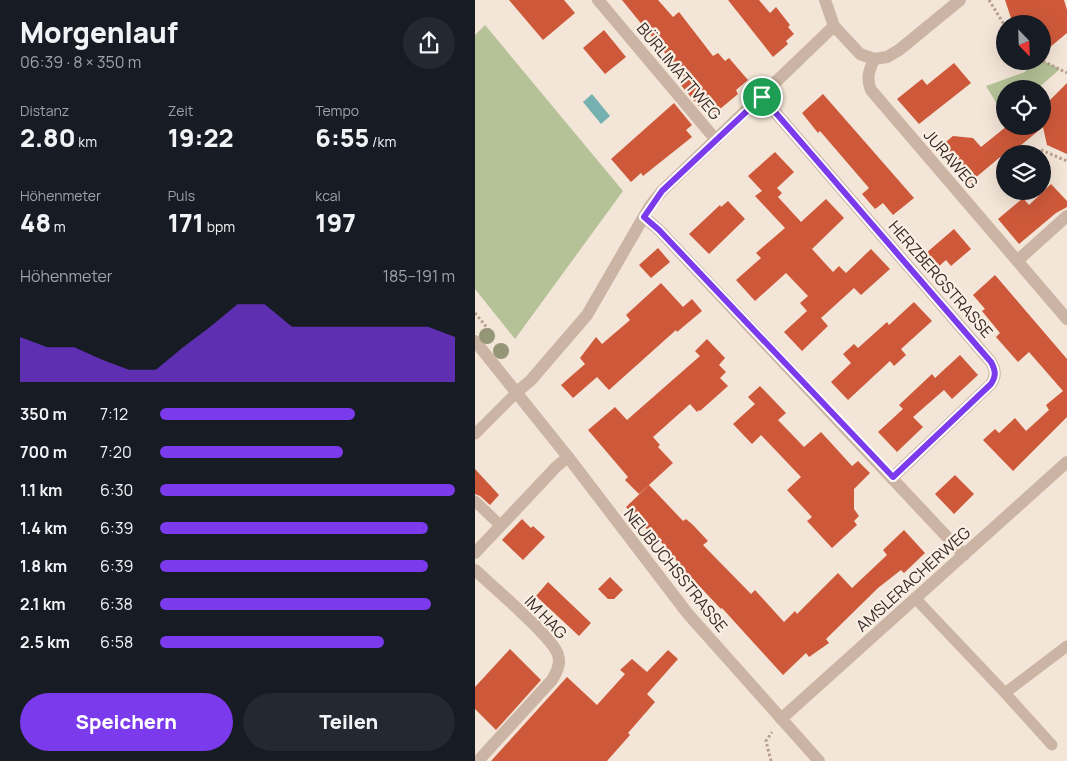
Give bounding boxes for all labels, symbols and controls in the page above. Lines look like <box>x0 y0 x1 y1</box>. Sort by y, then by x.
text: Morgenlauf <box>20 13 178 51</box>
north arrow <box>996 15 1051 70</box>
map controls <box>996 15 1051 200</box>
button: share <box>403 17 455 69</box>
street label: BÜRLIMATTWEG <box>632 18 726 124</box>
text: 06:39 · 8 × 350 m <box>20 51 141 73</box>
pin <box>741 76 783 118</box>
button: locate <box>996 80 1051 135</box>
icon: arrive <box>748 83 776 111</box>
text: Distanz <box>20 101 69 120</box>
text: Zeit <box>168 101 193 120</box>
text: Tempo <box>315 101 359 120</box>
text: 2.80 <box>20 120 76 155</box>
text: 19:22 <box>168 120 234 155</box>
text: 6:55 <box>315 120 369 155</box>
street label: JURAWEG <box>919 124 983 194</box>
text: km <box>76 132 97 151</box>
text: /km <box>369 132 396 151</box>
button: layers <box>996 145 1051 200</box>
text: Höhenmeter <box>20 186 101 205</box>
text: Puls <box>168 186 195 205</box>
text: kcal <box>315 186 341 205</box>
text: 48 <box>20 205 51 240</box>
text: 171 <box>168 205 204 240</box>
text: 197 <box>315 205 356 240</box>
street label: HERZBERGSTRASSE <box>884 216 998 342</box>
text: m <box>51 217 66 236</box>
text: bpm <box>204 217 235 236</box>
text: Höhenmeter <box>20 265 113 287</box>
text: 185–191 m <box>383 265 455 287</box>
text: 350 m <box>20 403 67 425</box>
text: 7:12 <box>100 403 128 425</box>
text: 700 m <box>20 441 67 463</box>
text: 7:20 <box>100 441 132 463</box>
text: 1.1 km <box>20 479 63 501</box>
text: 6:30 <box>100 479 133 501</box>
street label: NEUBUCHSSTRASSE <box>619 504 733 636</box>
text: 1.4 km <box>20 517 67 539</box>
text: 6:39 <box>100 517 134 539</box>
street label: AMSLERACHERWEG <box>851 522 975 636</box>
text: 1.8 km <box>20 555 67 577</box>
text: 6:39 <box>100 555 134 577</box>
street label: IM HAG <box>520 590 572 644</box>
text: 2.1 km <box>20 593 66 615</box>
text: 6:38 <box>100 593 133 615</box>
text: 2.5 km <box>20 631 70 653</box>
text: 6:58 <box>100 631 133 653</box>
button: Speichern <box>20 693 233 751</box>
button: Teilen <box>243 693 455 751</box>

